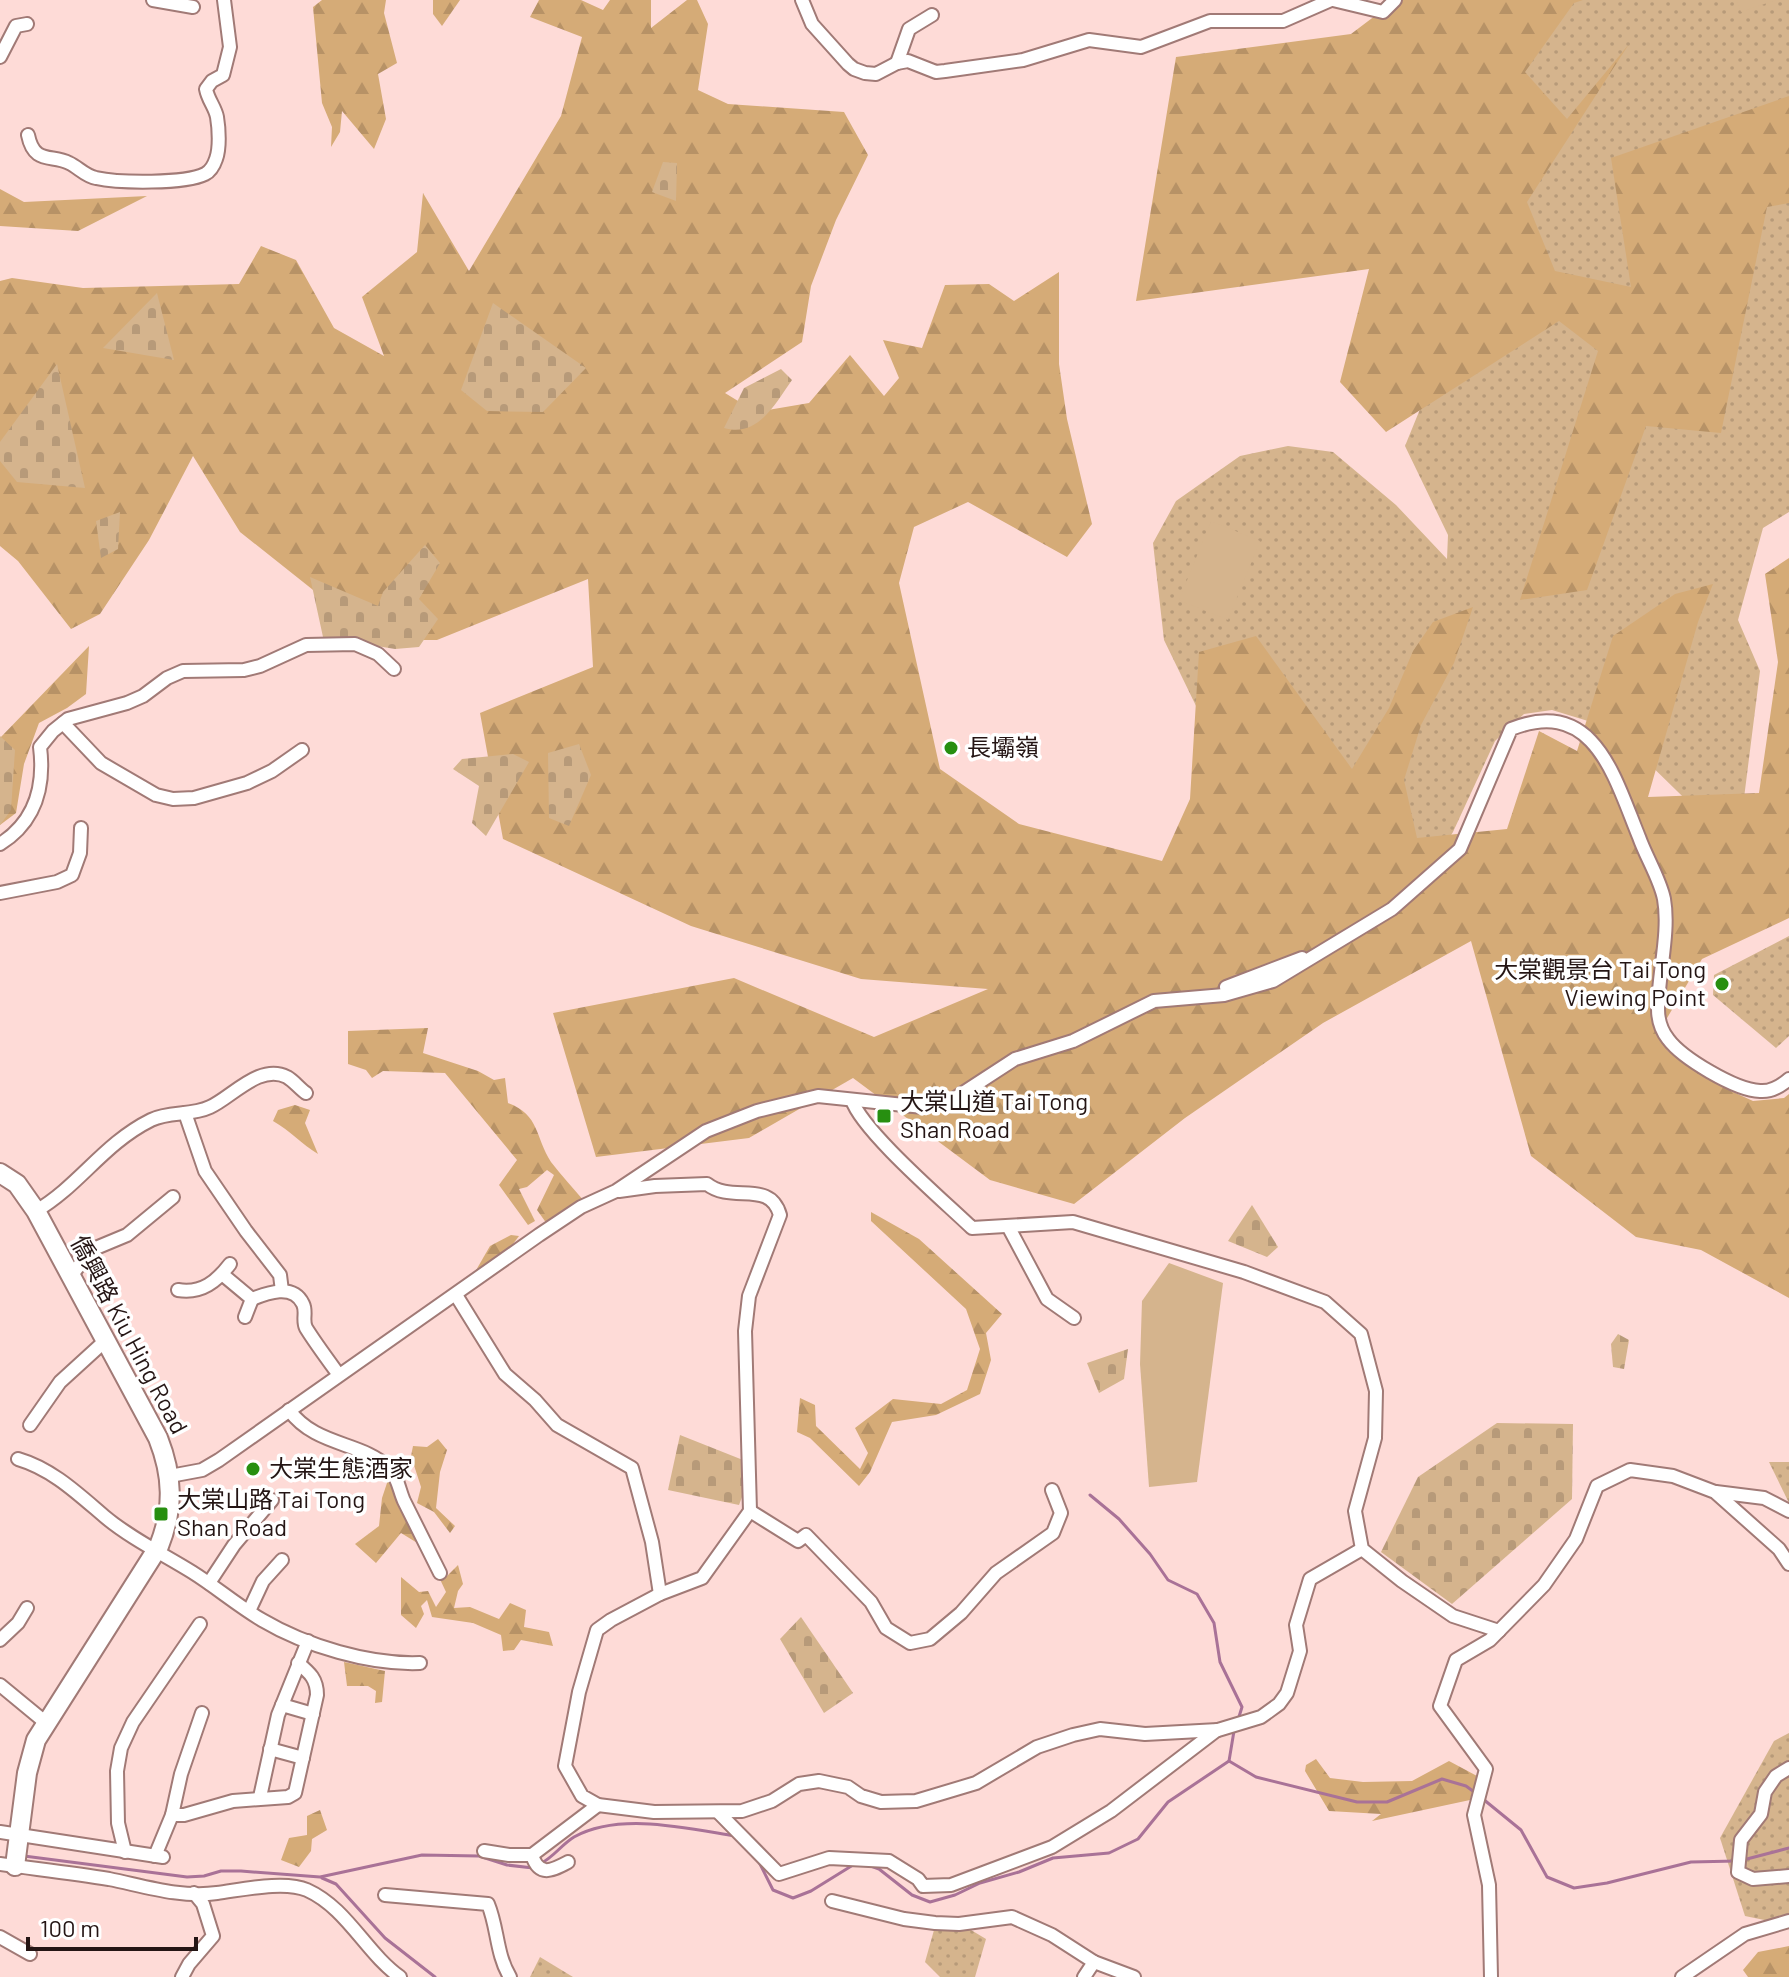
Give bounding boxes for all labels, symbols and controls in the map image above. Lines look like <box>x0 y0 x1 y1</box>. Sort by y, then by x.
place label: 長壩嶺 <box>967 732 1039 761</box>
marker: 長壩嶺 <box>942 739 960 757</box>
place label: 大棠觀景台 Tai Tong Viewing Point <box>1494 954 1706 1011</box>
marker: 大棠觀景台 Tai Tong Viewing Point <box>1713 975 1731 993</box>
place label: 大棠山道 Tai Tong Shan Road <box>900 1086 1088 1143</box>
marker: 大棠山道 Tai Tong Shan Road <box>875 1107 893 1125</box>
street label: 僑興路 Kiu Hing Road <box>66 1230 195 1439</box>
place label: 大棠生態酒家 <box>269 1453 413 1482</box>
marker: 大棠生態酒家 <box>244 1460 262 1478</box>
place label: 大棠山路 Tai Tong Shan Road <box>177 1484 365 1541</box>
marker: 大棠山路 Tai Tong Shan Road <box>152 1505 170 1523</box>
scale bar <box>28 1901 196 1951</box>
text: 100 m <box>40 1913 100 1942</box>

